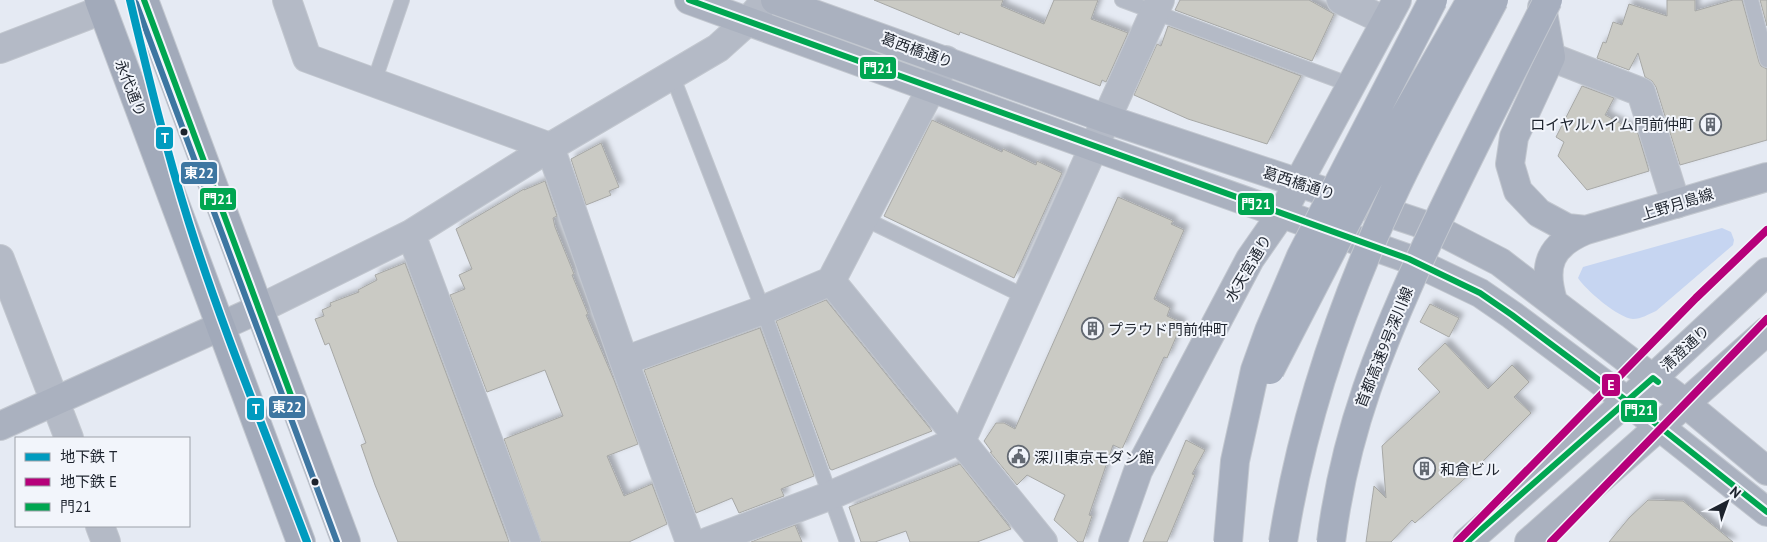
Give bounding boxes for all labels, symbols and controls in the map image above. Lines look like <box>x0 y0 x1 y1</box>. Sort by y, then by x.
street label: 葛西橋通り <box>879 28 955 72</box>
line badge: 門21 <box>859 56 897 80</box>
street label: 永代通り <box>111 57 151 119</box>
text: 門21 <box>863 59 893 77</box>
building icon: ロイヤルハイム門前仲町 <box>1698 112 1722 136</box>
place label: ロイヤルハイム門前仲町 <box>1530 115 1694 134</box>
line badge: T <box>155 126 174 150</box>
unlabelled marker <box>179 127 189 137</box>
text: T <box>161 129 169 147</box>
line badge: 東22 <box>180 161 218 185</box>
street label: 葛西橋通り <box>1260 162 1338 204</box>
text: 東22 <box>184 164 214 182</box>
street label: 上野月島線 <box>1638 184 1716 224</box>
line badge: 門21 <box>199 187 237 211</box>
text: 門21 <box>203 190 233 208</box>
line badge: 門21 <box>1237 192 1275 216</box>
text: 門21 <box>1241 195 1271 213</box>
street label: 水天宮通り <box>1221 231 1275 305</box>
street label: 首都高速9号深川線 <box>1351 284 1417 410</box>
building icon: プラウド門前仲町 <box>1080 317 1104 341</box>
place label: プラウド門前仲町 <box>1108 320 1228 339</box>
street label: 清澄通り <box>1657 321 1713 375</box>
line badge: E <box>1601 373 1621 397</box>
text: E <box>1607 376 1615 394</box>
line badge: 東22 <box>268 395 306 419</box>
line badge: T <box>246 397 265 421</box>
text: 東22 <box>272 398 302 416</box>
line badge: 門21 <box>1620 399 1658 423</box>
text: T <box>252 400 260 418</box>
text: 門21 <box>1624 401 1654 419</box>
legend <box>15 437 190 527</box>
public building icon: 深川東京モダン館 <box>1006 445 1030 469</box>
text: 地下鉄 T <box>60 447 118 466</box>
place label: 深川東京モダン館 <box>1034 448 1154 467</box>
building icon: 和倉ビル <box>1412 457 1436 481</box>
place label: 和倉ビル <box>1440 460 1500 479</box>
text: 地下鉄 E <box>60 472 117 491</box>
unlabelled marker <box>310 477 320 487</box>
north arrow <box>1702 477 1752 527</box>
text: N <box>1726 482 1745 502</box>
text: 門21 <box>60 497 91 516</box>

